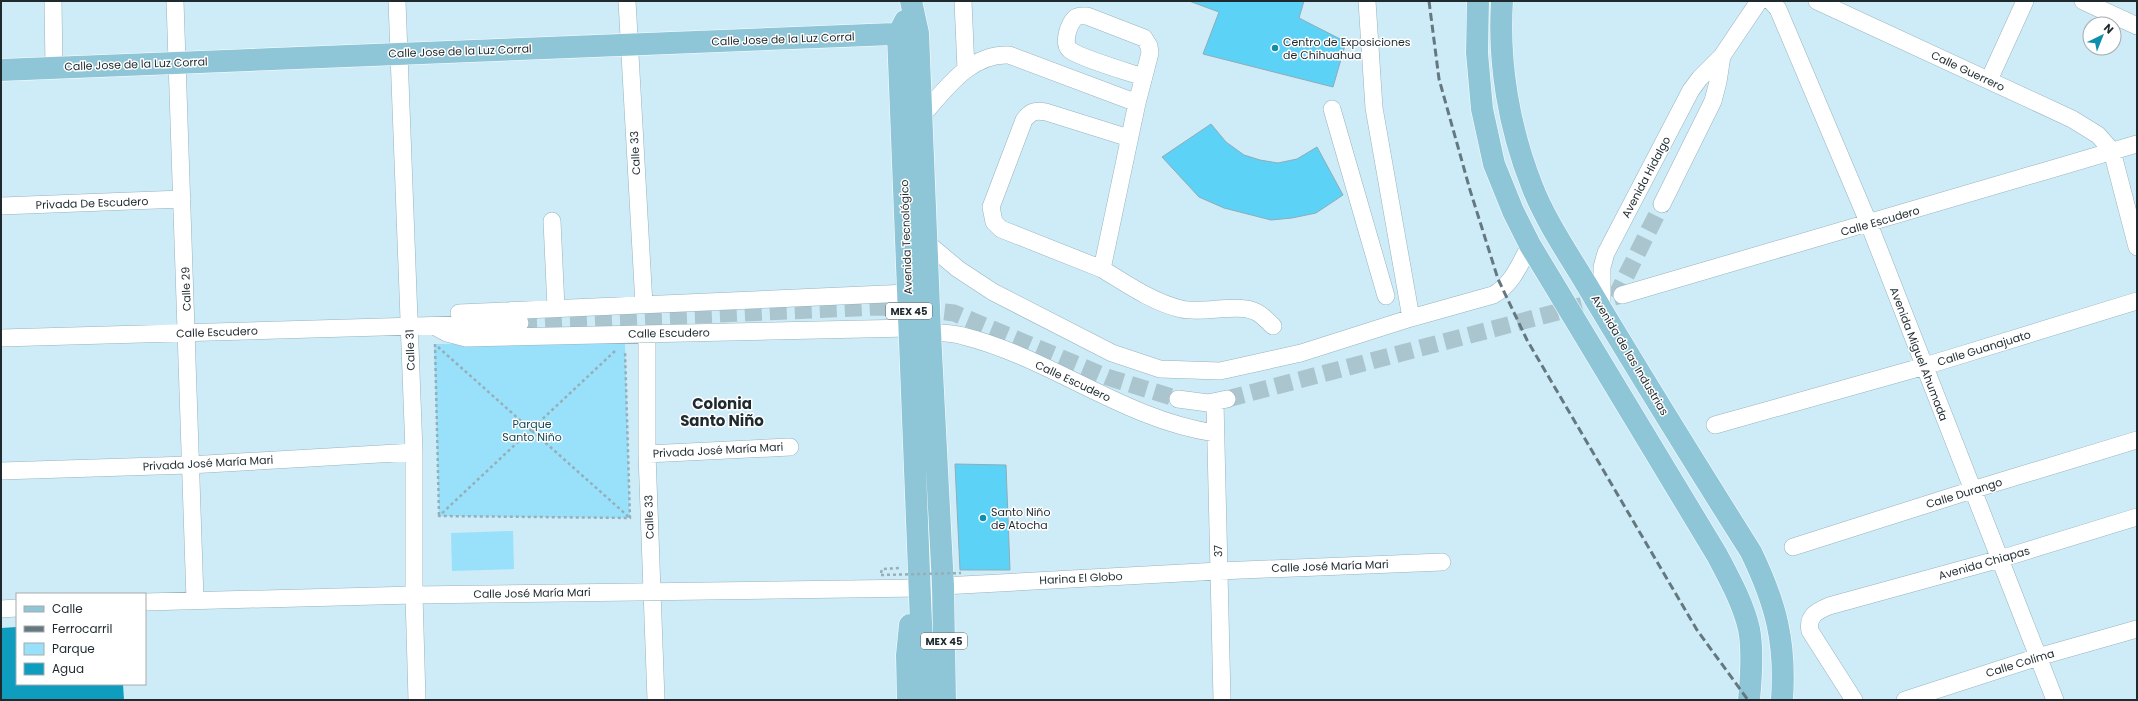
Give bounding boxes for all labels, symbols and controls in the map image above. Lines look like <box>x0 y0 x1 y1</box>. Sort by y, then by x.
north arrow <box>2082 16 2122 56</box>
text: N <box>2100 20 2117 37</box>
street label: Calle Jose de la Luz Corral <box>711 29 855 49</box>
place label: Centro de Exposiciones de Chihuahua <box>1283 34 1411 63</box>
street label: Calle Jose de la Luz Corral <box>388 41 532 61</box>
marker: Centro de Exposiciones de Chihuahua <box>1270 43 1280 53</box>
street label: Calle Guerrero <box>1929 47 2007 95</box>
street label: Calle Jose de la Luz Corral <box>64 54 208 74</box>
street label: Calle 33 <box>626 131 644 175</box>
street label: Avenida Hidalgo <box>1618 133 1674 221</box>
street label: Avenida Tecnológico <box>896 179 916 295</box>
street label: Privada De Escudero <box>35 193 149 213</box>
street label: Calle Escudero <box>1839 202 1921 240</box>
street label: Calle 29 <box>177 266 195 311</box>
street label: Avenida Miguel Ahumada <box>1886 285 1952 423</box>
street label: Avenida de las Industrias <box>1588 292 1673 418</box>
road number: MEX 45 <box>886 303 932 319</box>
street label: Calle Escudero <box>176 323 258 341</box>
street label: Calle Escudero <box>628 324 710 342</box>
street label: Calle Guanajuato <box>1935 326 2033 370</box>
street label: Calle 31 <box>401 329 419 371</box>
street label: Calle Escudero <box>1033 357 1113 405</box>
district label: Colonia Santo Niño <box>680 393 764 431</box>
park label: Parque Santo Niño <box>502 416 562 445</box>
street label: Privada José María Mari <box>652 439 784 461</box>
street label: Privada José María Mari <box>142 452 274 474</box>
street label: Calle Durango <box>1924 474 2004 512</box>
street label: Calle 33 <box>640 495 658 539</box>
place label: Santo Niño de Atocha <box>991 504 1050 533</box>
marker: Santo Niño de Atocha <box>978 513 988 523</box>
street label: Avenida Chiapas <box>1936 542 2032 584</box>
street label: 37 <box>1210 544 1226 558</box>
street label: Calle José María Mari <box>1271 556 1389 576</box>
street label: Harina El Globo <box>1039 568 1123 588</box>
street label: Calle José María Mari <box>473 584 591 602</box>
legend <box>16 593 146 685</box>
text: Calle <box>52 600 83 617</box>
text: Ferrocarril <box>52 620 112 637</box>
road number: MEX 45 <box>921 633 967 649</box>
text: Parque <box>52 640 95 657</box>
street label: Calle Colima <box>1984 645 2056 681</box>
text: Agua <box>52 660 84 677</box>

